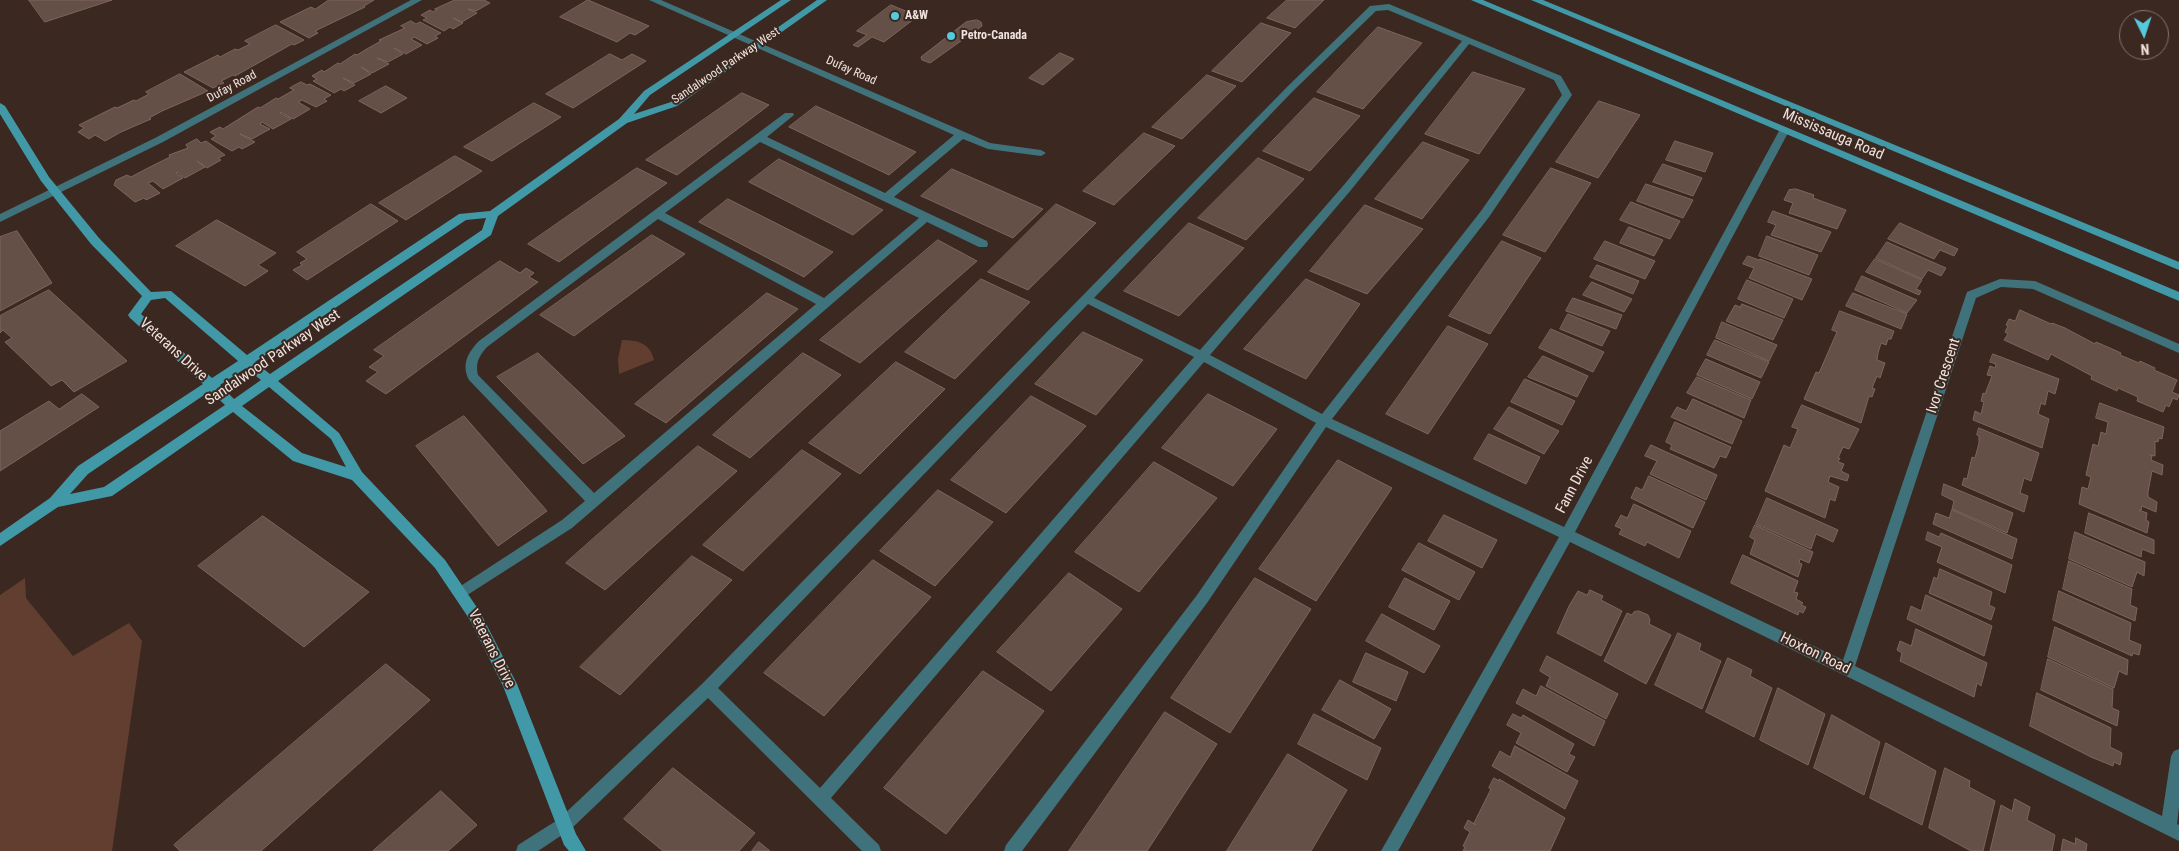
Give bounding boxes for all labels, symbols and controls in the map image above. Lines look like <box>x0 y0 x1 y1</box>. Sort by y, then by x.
place label: A&W <box>905 9 928 23</box>
marker: A&W <box>889 10 901 22</box>
north arrow <box>2119 10 2169 60</box>
street label: Sandalwood Parkway West <box>669 25 783 107</box>
place label: Petro-Canada <box>961 29 1027 43</box>
marker: Petro-Canada <box>945 30 957 42</box>
text: N <box>2140 41 2150 57</box>
street label: Dufay Road <box>823 53 879 89</box>
street label: Dufay Road <box>205 68 259 106</box>
street label: Mississauga Road <box>1780 106 1886 164</box>
street label: Sandalwood Parkway West <box>202 306 344 410</box>
street label: Veterans Drive <box>135 315 211 385</box>
street label: Ivor Crescent <box>1923 336 1965 416</box>
street label: Fann Drive <box>1552 453 1598 517</box>
street label: Veterans Drive <box>464 607 518 691</box>
street label: Hoxton Road <box>1777 629 1853 679</box>

